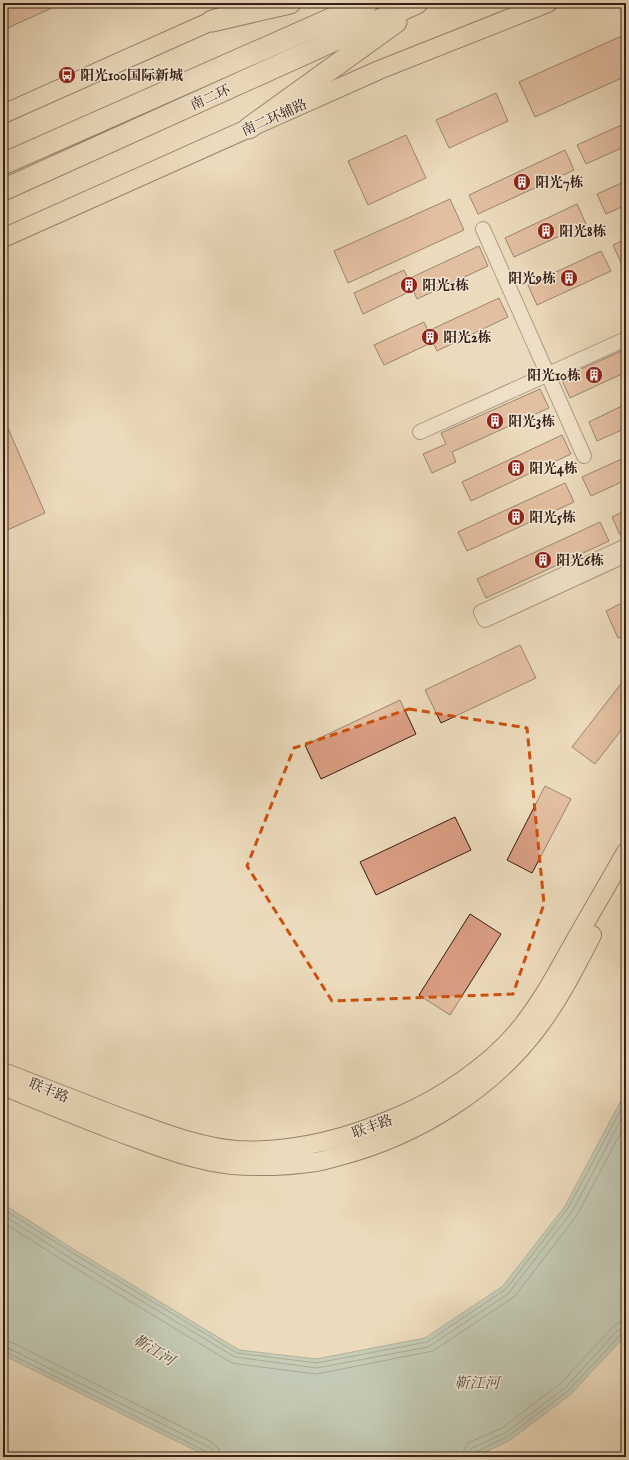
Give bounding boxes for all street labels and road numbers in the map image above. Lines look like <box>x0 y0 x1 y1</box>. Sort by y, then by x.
street label: 南二环 <box>188 81 233 115</box>
street label: 南二环辅路 <box>239 95 310 140</box>
street label: 联丰路 <box>26 1075 71 1107</box>
street label: 联丰路 <box>350 1111 395 1143</box>

